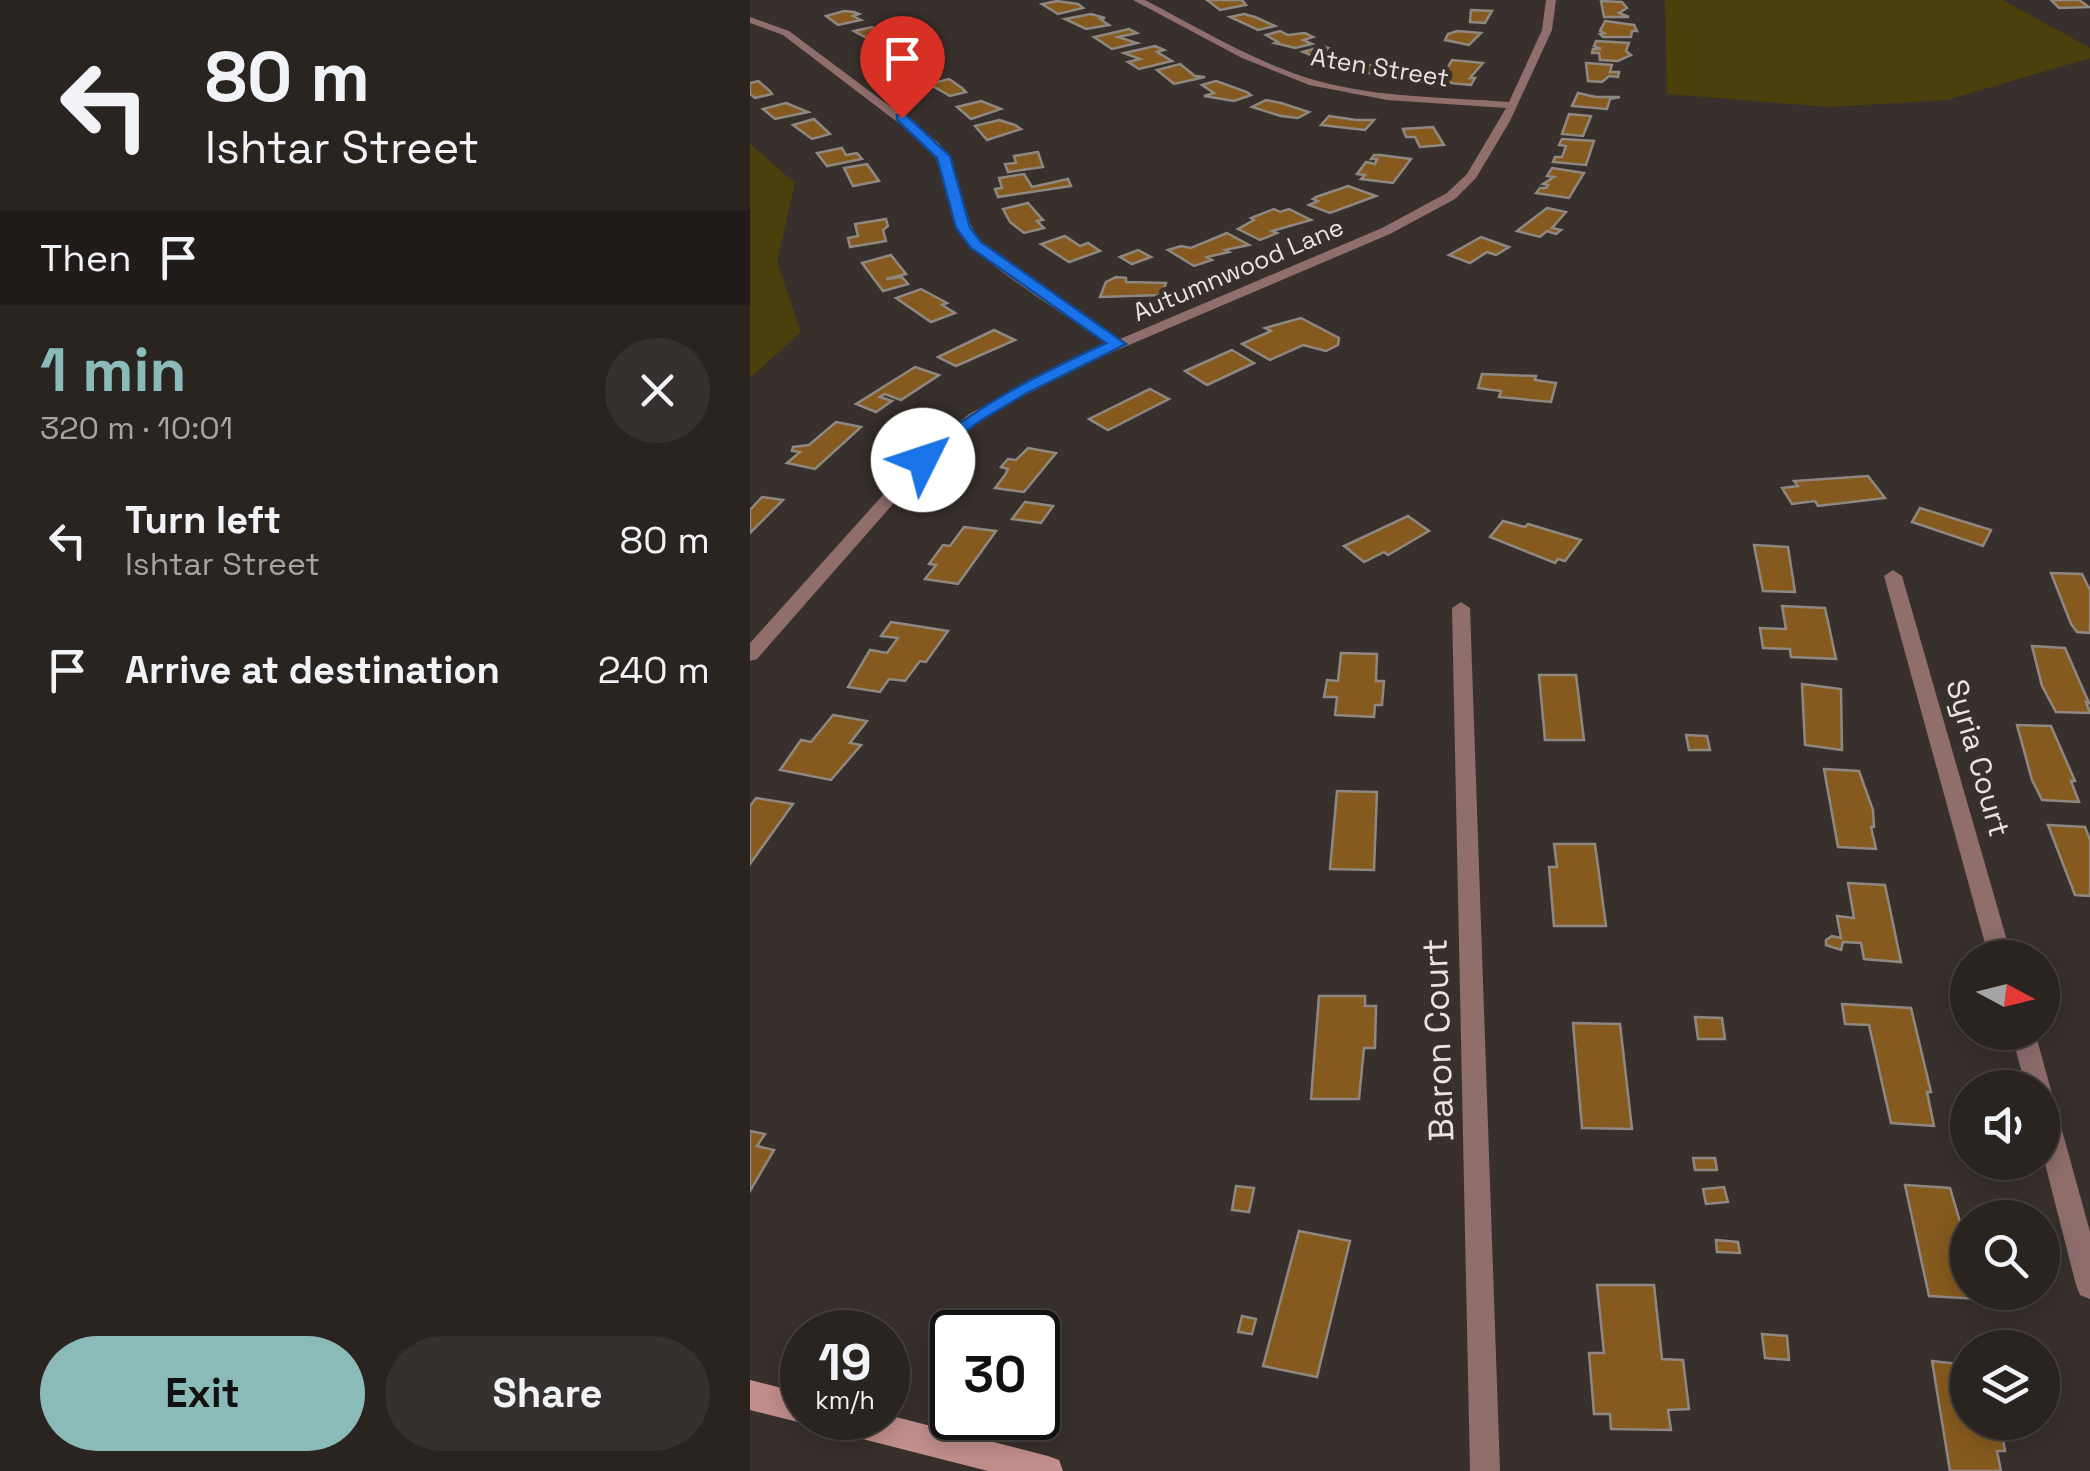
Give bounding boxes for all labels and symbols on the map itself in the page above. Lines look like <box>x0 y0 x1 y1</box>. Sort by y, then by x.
pin <box>860 16 945 119</box>
street label: Aten Street <box>1309 40 1451 94</box>
street label: Autumnwood Lane <box>1128 210 1348 328</box>
position arrow <box>871 408 975 512</box>
street label: Syria Court <box>1937 675 2020 841</box>
street label: Baron Court <box>1412 938 1464 1142</box>
north arrow <box>1950 940 2060 1050</box>
speed limit sign: 30 <box>930 1310 1060 1440</box>

